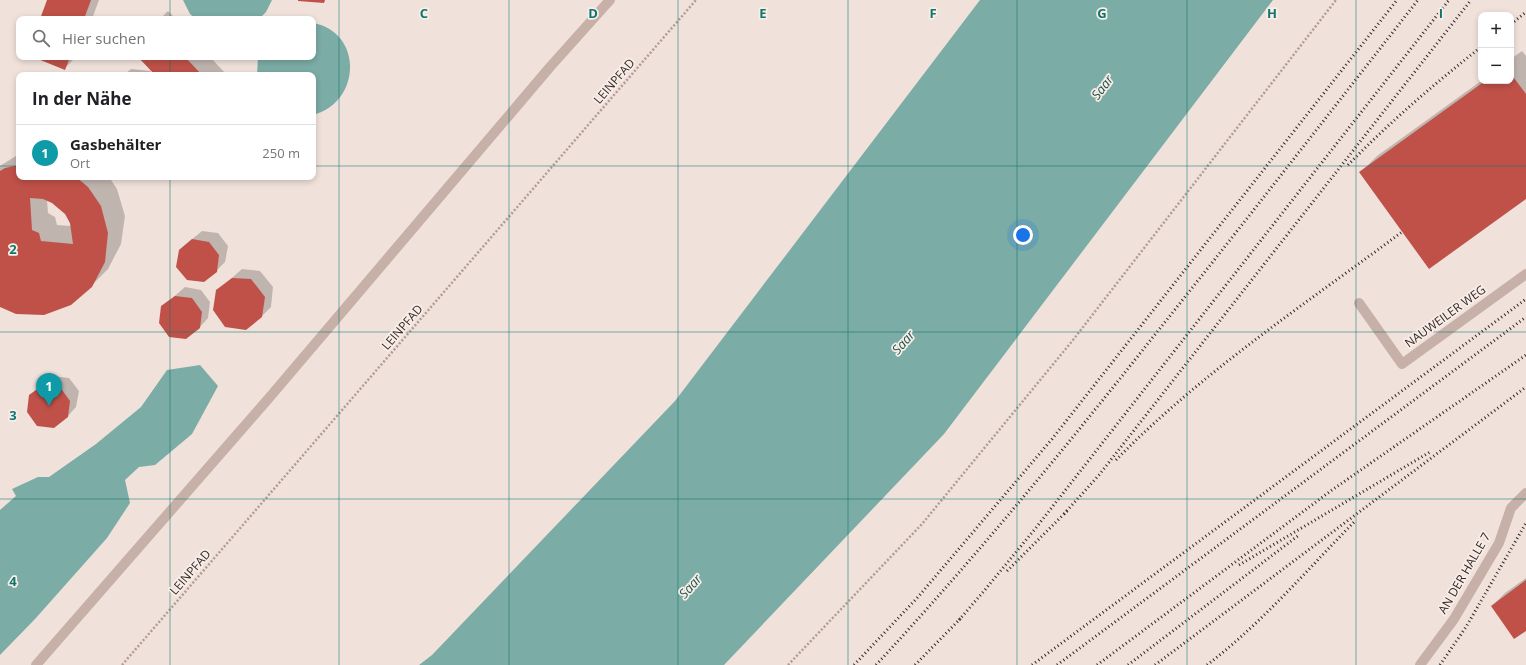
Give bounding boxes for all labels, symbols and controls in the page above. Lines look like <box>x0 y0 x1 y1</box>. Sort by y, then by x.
text: C <box>420 4 428 22</box>
text: D <box>588 4 598 22</box>
text: E <box>759 4 767 22</box>
text: F <box>929 4 937 22</box>
text: G <box>1097 4 1107 22</box>
text: H <box>1267 4 1277 22</box>
text: I <box>1439 4 1443 22</box>
map controls <box>1478 12 1514 84</box>
button: + <box>1478 12 1514 48</box>
search box <box>16 16 316 60</box>
icon: search <box>30 27 52 49</box>
text: Hier suchen <box>62 28 146 48</box>
button: − <box>1478 48 1514 84</box>
street label: LEINPFAD <box>590 55 638 107</box>
water label: Saar <box>1087 70 1118 103</box>
text: In der Nähe <box>32 87 131 110</box>
text: Gasbehälter <box>70 134 161 154</box>
text: 1 <box>41 144 49 162</box>
text: 250 m <box>262 144 300 162</box>
text: Ort <box>70 154 90 172</box>
your location <box>1013 225 1033 245</box>
text: 2 <box>9 240 17 258</box>
street label: NAUWEILER WEG <box>1401 281 1489 351</box>
street label: LEINPFAD <box>378 301 426 353</box>
water label: Saar <box>888 325 919 358</box>
pin: 1 <box>36 373 62 406</box>
text: 3 <box>9 406 17 424</box>
street label: AN DER HALLE 7 <box>1434 529 1494 617</box>
street label: LEINPFAD <box>166 546 214 598</box>
water label: Saar <box>675 569 706 602</box>
text: 4 <box>9 572 17 590</box>

